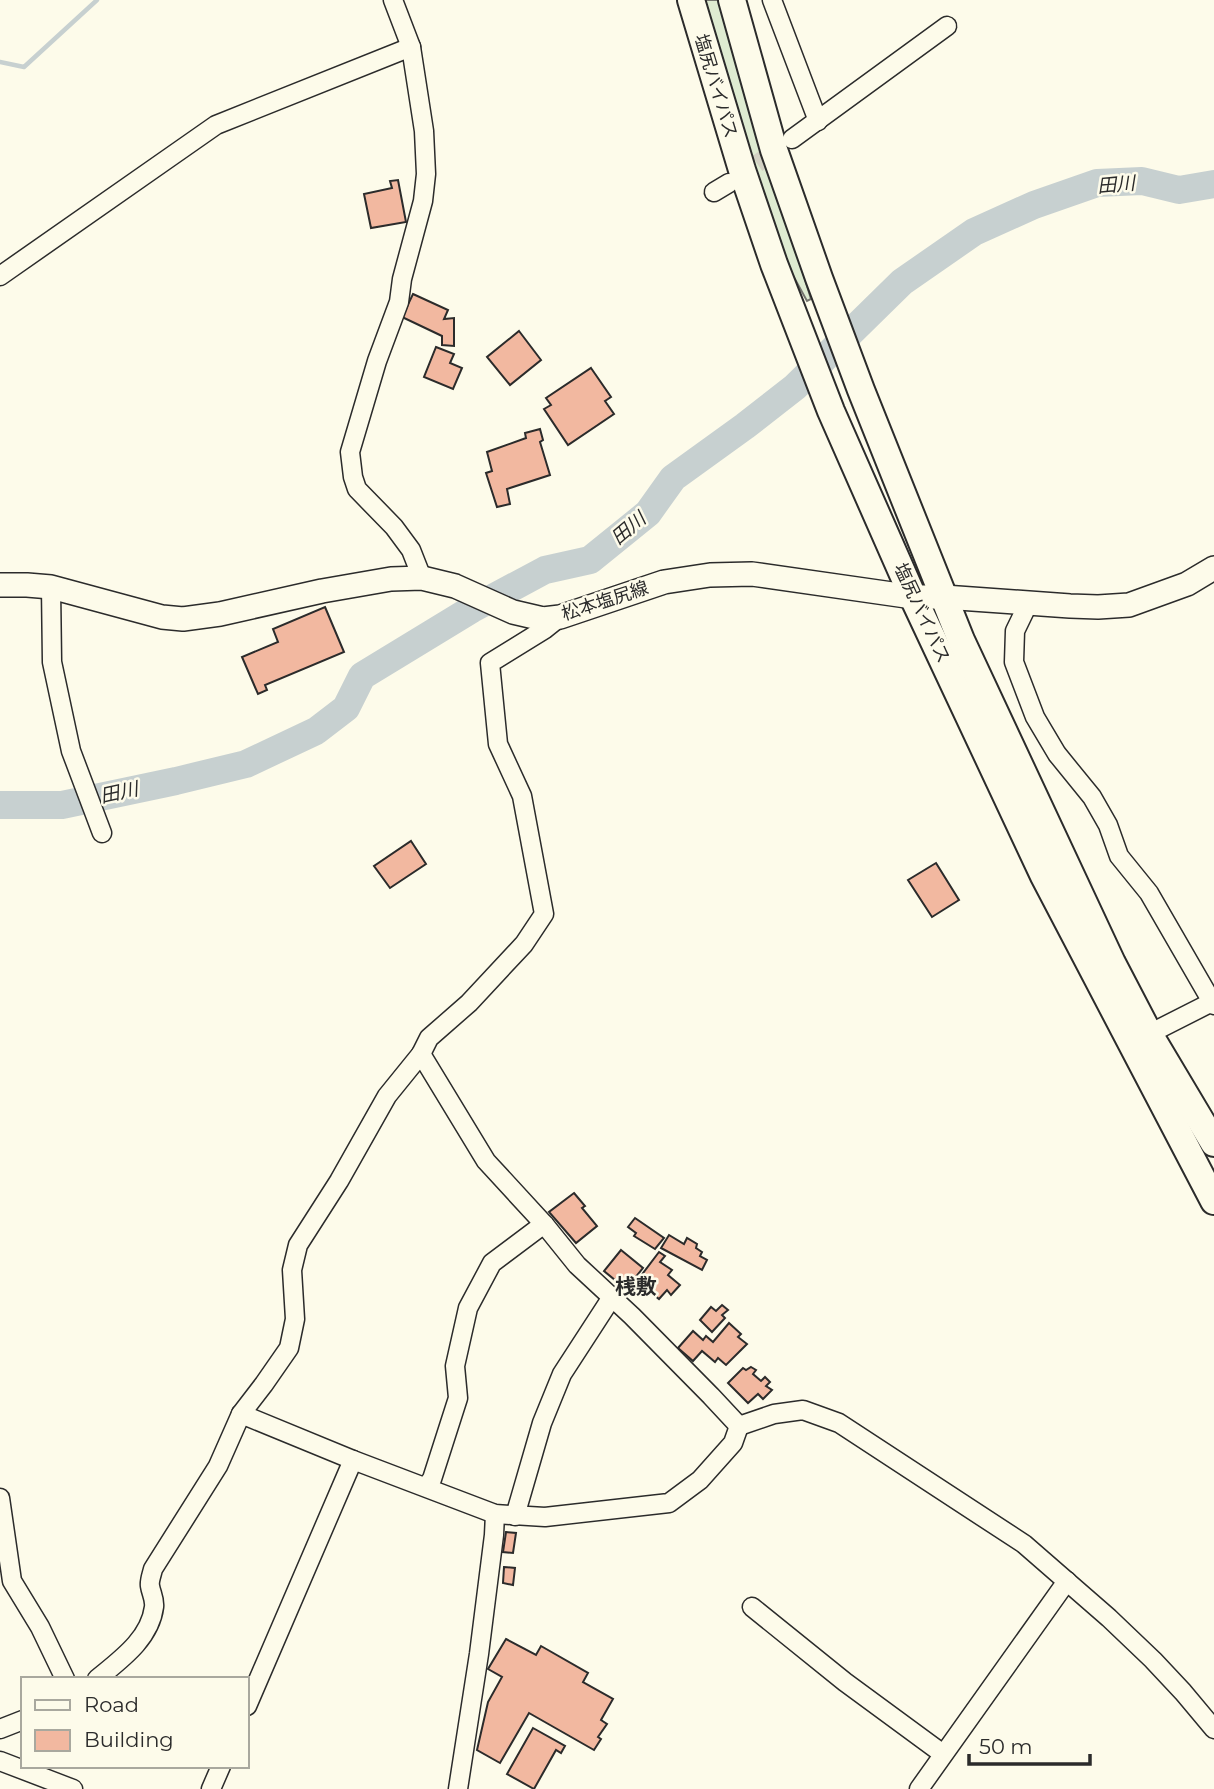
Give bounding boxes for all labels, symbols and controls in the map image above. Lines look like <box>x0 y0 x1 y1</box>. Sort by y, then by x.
street label: 塩尻バイパス <box>690 31 742 141</box>
water label: 田川 <box>1096 171 1138 198</box>
water label: 田川 <box>606 506 652 549</box>
street label: 塩尻バイパス <box>889 560 955 666</box>
street label: 松本塩尻線 <box>559 577 651 625</box>
water label: 田川 <box>98 777 142 808</box>
district label: 桟敷 <box>615 1274 657 1299</box>
legend <box>21 1677 248 1768</box>
text: Road <box>84 1692 139 1717</box>
scale bar <box>969 1722 1090 1766</box>
text: Building <box>84 1727 174 1752</box>
text: 50 m <box>979 1734 1033 1759</box>

